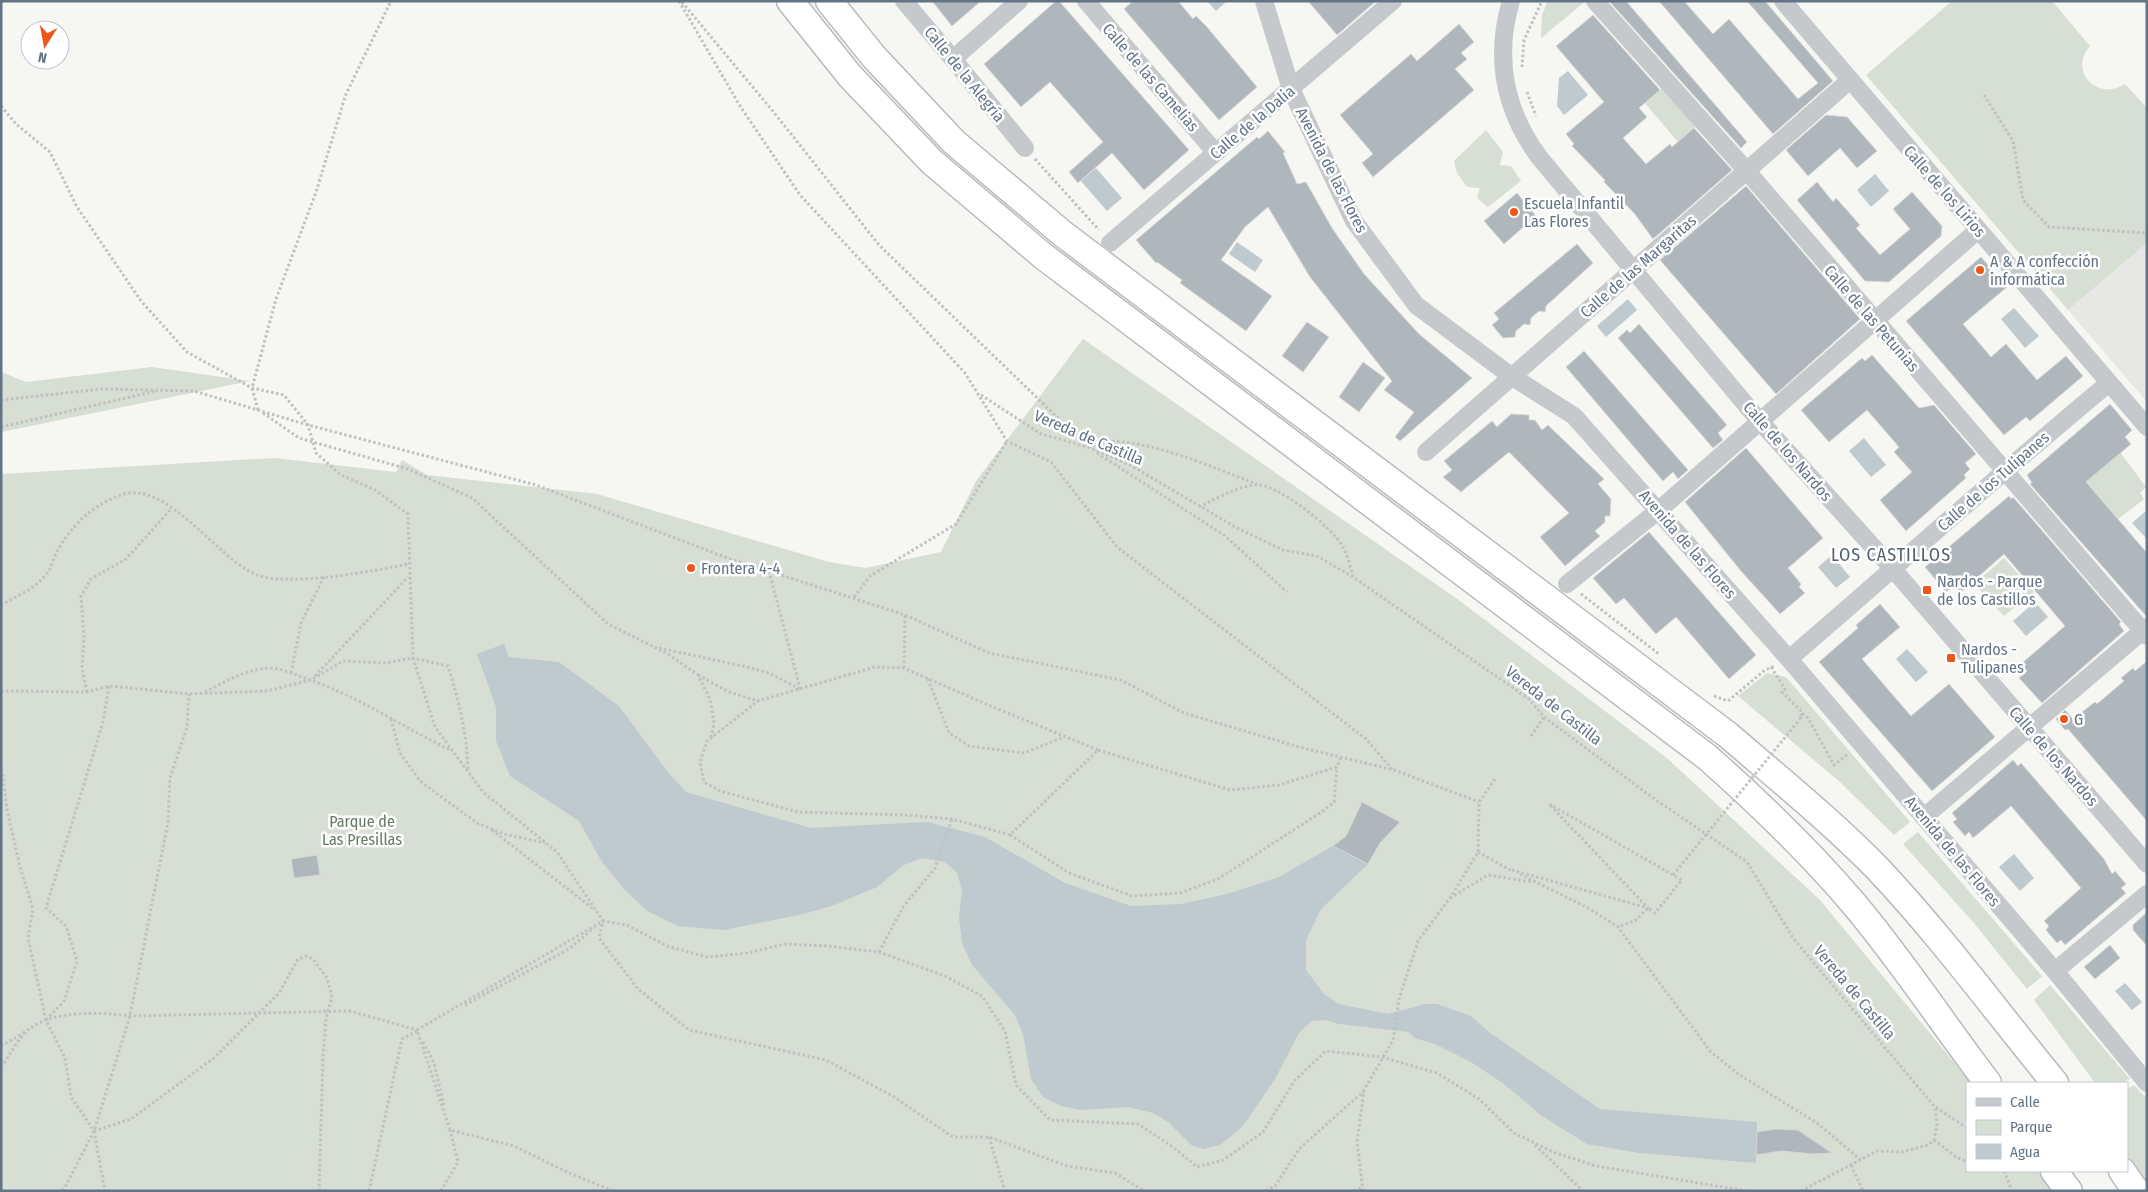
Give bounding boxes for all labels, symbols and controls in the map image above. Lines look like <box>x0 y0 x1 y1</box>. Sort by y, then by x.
street label: Calle de las Camelias <box>1098 19 1203 135</box>
north arrow <box>20 20 70 70</box>
street label: Calle de la Alegría <box>920 23 1009 126</box>
text: N <box>37 48 48 66</box>
street label: Calle de la Dalia <box>1206 81 1299 163</box>
street label: Avenida de las Flores <box>1292 104 1371 236</box>
street label: Calle de los Lirios <box>1900 142 1990 241</box>
place label: Escuela Infantil Las Flores <box>1524 194 1624 231</box>
marker: Escuela Infantil Las Flores <box>1508 206 1520 218</box>
street label: Calle de las Margaritas <box>1577 211 1700 322</box>
place label: A & A confección informática <box>1990 252 2099 289</box>
street label: Calle de las Petunias <box>1820 261 1923 376</box>
marker: A & A confección informática <box>1974 264 1986 276</box>
street label: Calle de los Nardos <box>1739 398 1836 505</box>
street label: Vereda de Castilla <box>1031 406 1147 469</box>
street label: Calle de los Tulipanes <box>1934 428 2053 535</box>
street label: Avenida de las Flores <box>1635 486 1740 603</box>
district label: LOS CASTILLOS <box>1831 544 1951 566</box>
place label: Frontera 4-4 <box>701 559 781 578</box>
marker: Frontera 4-4 <box>685 562 697 574</box>
place label: Nardos - Parque de los Castillos <box>1937 572 2042 609</box>
marker: Nardos - Parque de los Castillos <box>1921 584 1933 596</box>
place label: Nardos - Tulipanes <box>1961 640 2024 677</box>
marker: Nardos - Tulipanes <box>1945 652 1957 664</box>
street label: Vereda de Castilla <box>1502 662 1606 749</box>
street label: Calle de los Nardos <box>2005 703 2102 810</box>
place label: G <box>2074 710 2083 729</box>
marker: G <box>2058 713 2070 725</box>
street label: Avenida de las Flores <box>1901 792 2004 910</box>
park label: Parque de Las Presillas <box>322 812 402 849</box>
street label: Vereda de Castilla <box>1810 941 1900 1043</box>
legend <box>1966 1082 2128 1172</box>
text: Calle <box>2010 1093 2040 1111</box>
text: Parque <box>2010 1118 2053 1136</box>
text: Agua <box>2010 1143 2040 1161</box>

